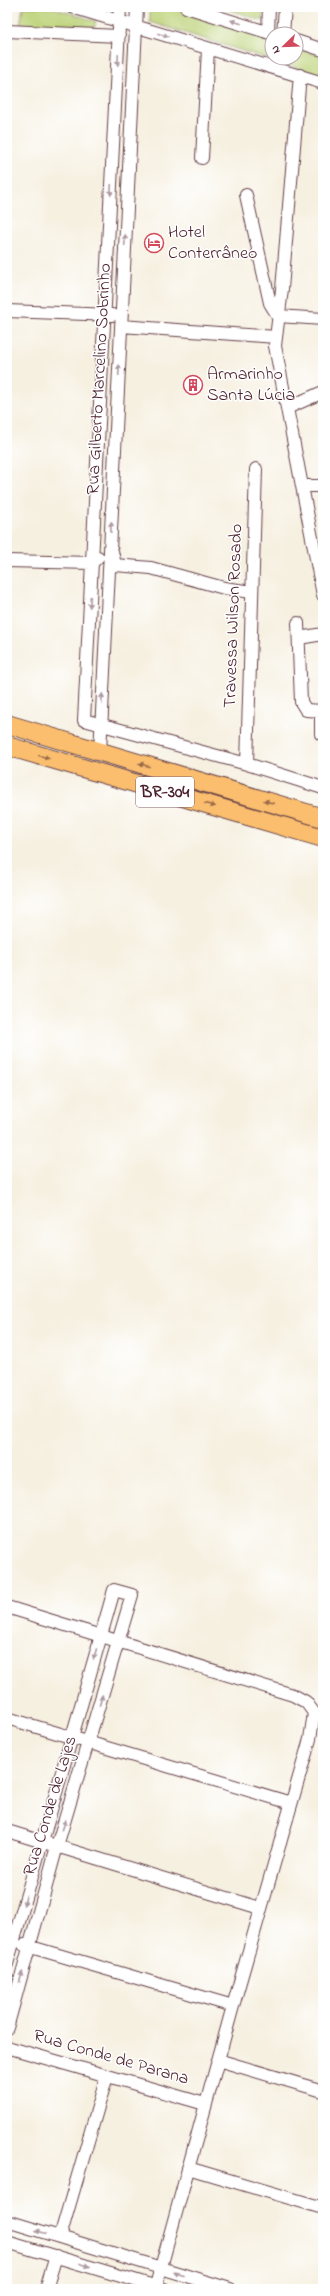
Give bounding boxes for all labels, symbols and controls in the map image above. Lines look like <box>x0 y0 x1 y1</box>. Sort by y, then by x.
one-way arrow <box>230 19 242 25</box>
north arrow <box>264 26 304 66</box>
one-way arrow <box>157 32 169 38</box>
text: N <box>267 43 285 56</box>
one-way arrow <box>114 54 121 66</box>
one-way arrow <box>108 184 114 197</box>
place label: Hotel Conterrâneo <box>168 220 257 267</box>
hotel icon: Hotel Conterrâneo <box>143 232 165 254</box>
one-way arrow <box>122 234 129 246</box>
street label: Rua Gilberto Marcelino Sobrinho <box>81 263 119 495</box>
place label: Armarinho Santa Lúcia <box>207 362 295 409</box>
one-way arrow <box>115 364 122 376</box>
building icon: Armarinho Santa Lúcia <box>182 374 204 396</box>
one-way arrow <box>108 520 114 533</box>
street label: Travessa Wilson Rosado <box>218 523 250 709</box>
one-way arrow <box>87 596 94 608</box>
one-way arrow <box>99 693 106 705</box>
one-way arrow <box>39 754 51 760</box>
one-way arrow <box>138 762 150 768</box>
road number: BR-304 <box>136 777 194 807</box>
one-way arrow <box>263 799 275 805</box>
one-way arrow <box>204 802 216 808</box>
one-way arrow <box>92 1648 98 1660</box>
one-way arrow <box>98 1694 104 1706</box>
street label: Rua Conde de Lajes <box>17 1733 85 1879</box>
one-way arrow <box>61 1819 67 1831</box>
one-way arrow <box>21 1894 27 1907</box>
one-way arrow <box>18 1971 24 1983</box>
street label: Rua Conde de Parana <box>30 2023 192 2093</box>
one-way arrow <box>35 2229 47 2235</box>
one-way arrow <box>79 2262 91 2268</box>
one-way arrow <box>173 2271 185 2277</box>

